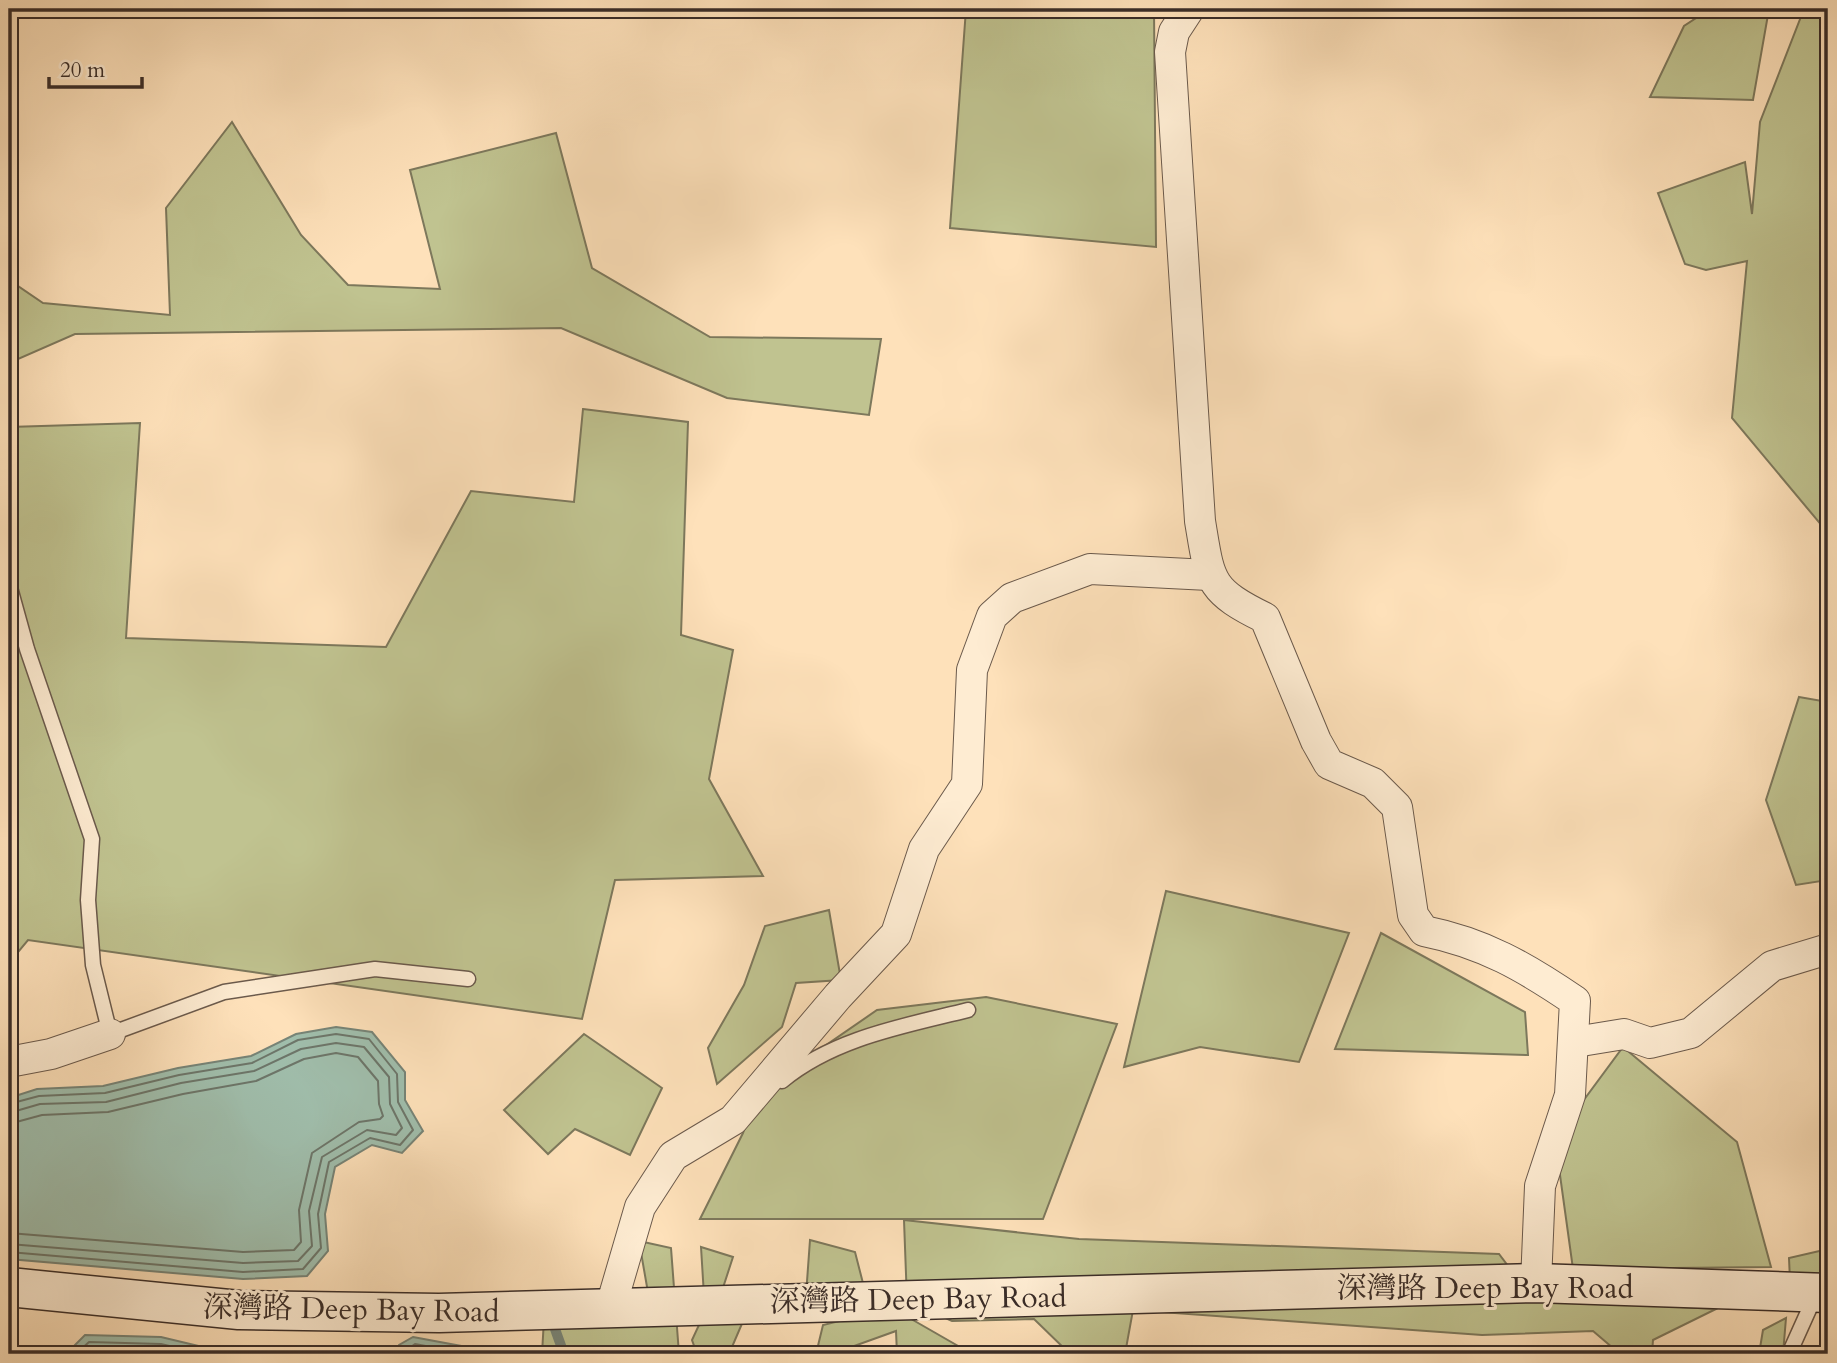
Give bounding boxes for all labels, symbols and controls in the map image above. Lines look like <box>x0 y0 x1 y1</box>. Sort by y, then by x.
scale bar <box>49 46 142 90</box>
text: 20 m <box>60 56 105 85</box>
street label: 深灣路 Deep Bay Road <box>1337 1268 1633 1309</box>
street label: 深灣路 Deep Bay Road <box>769 1276 1067 1323</box>
street label: 深灣路 Deep Bay Road <box>202 1286 500 1333</box>

